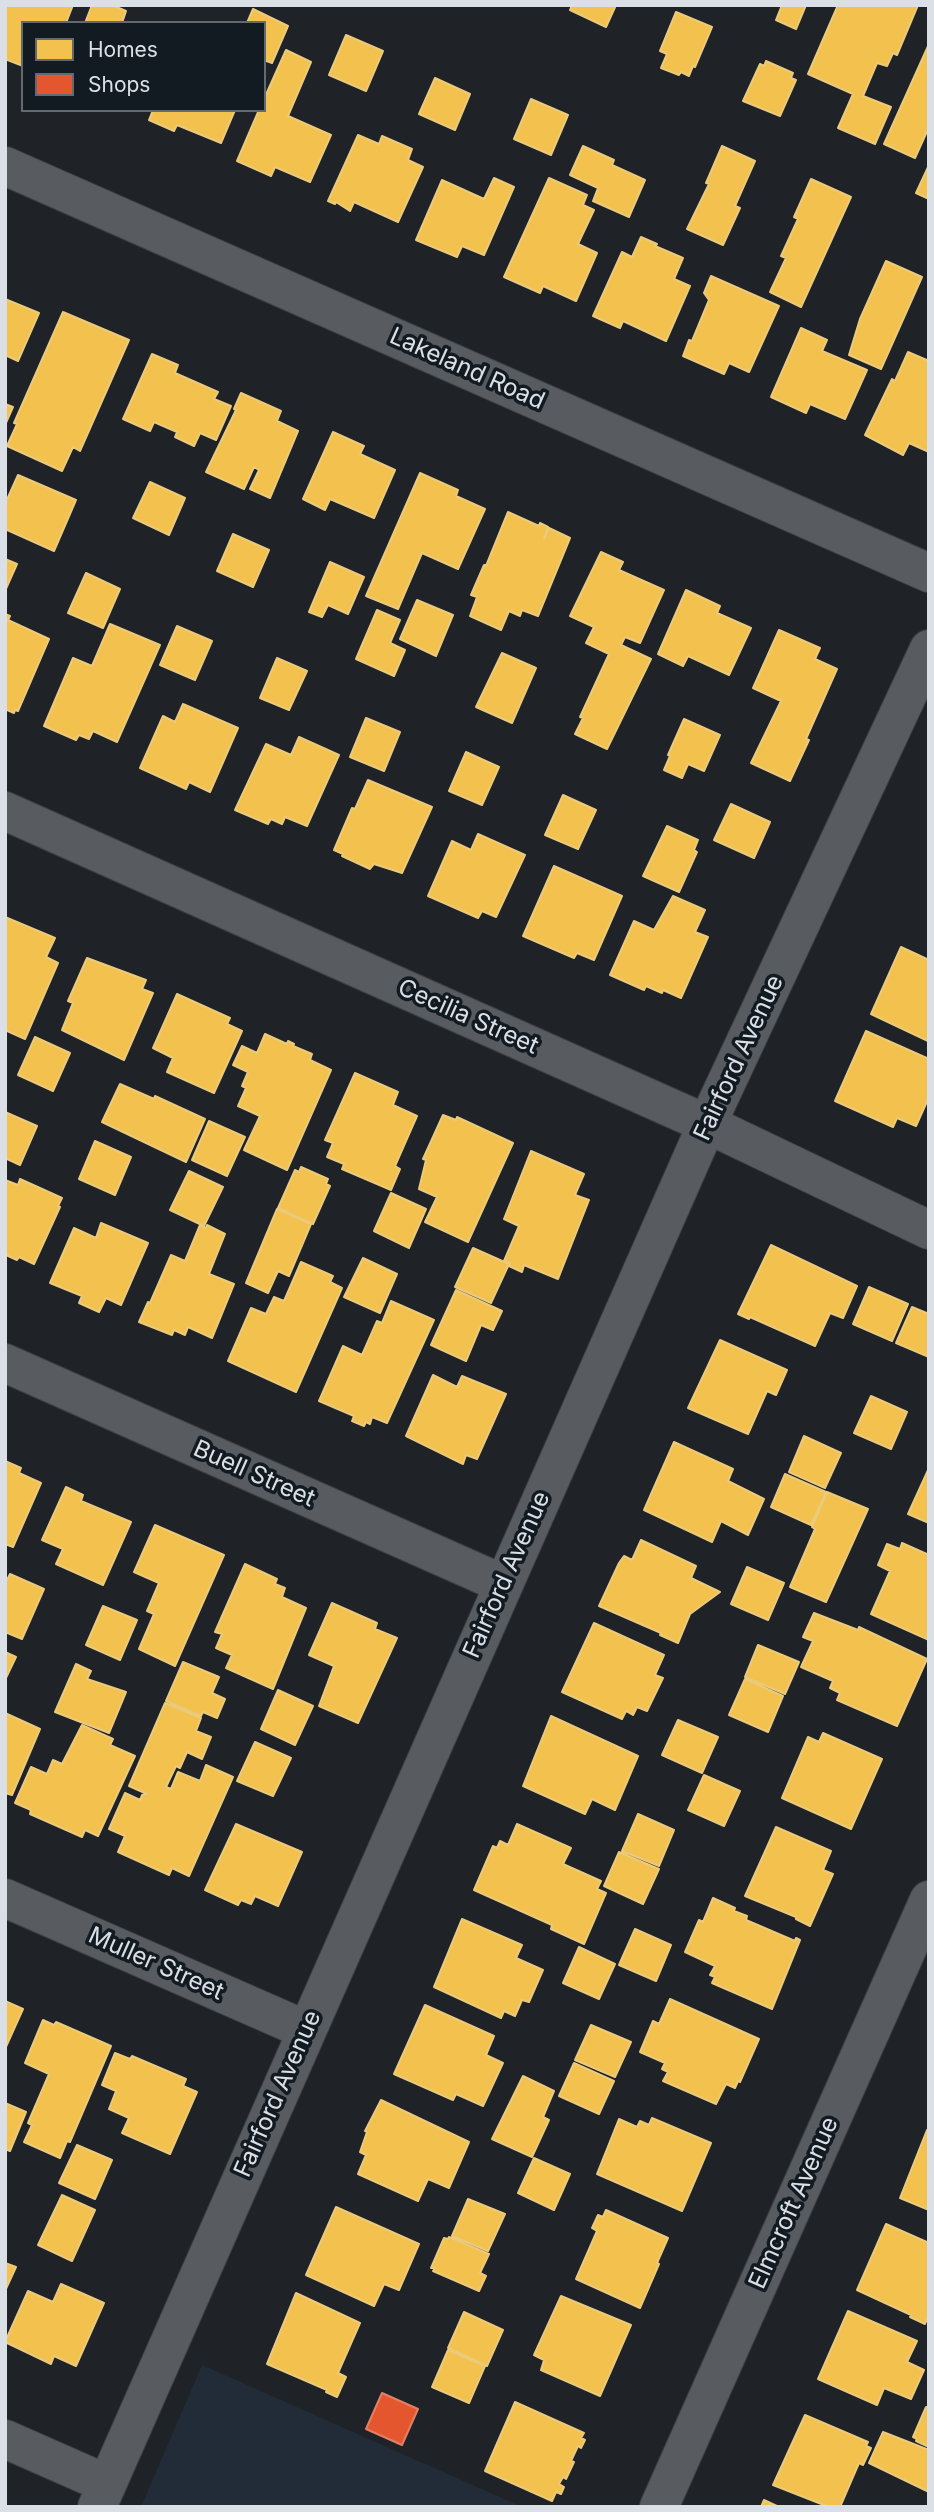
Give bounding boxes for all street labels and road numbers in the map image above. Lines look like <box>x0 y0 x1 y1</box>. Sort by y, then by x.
street label: Lakeland Road <box>385 322 549 416</box>
street label: Fairford Avenue <box>688 971 790 1145</box>
street label: Cecilia Street <box>393 973 543 1061</box>
street label: Buell Street <box>189 1434 319 1514</box>
street label: Fairford Avenue <box>457 1487 557 1663</box>
street label: Muller Street <box>84 1921 228 2007</box>
street label: Fairford Avenue <box>228 2006 328 2182</box>
street label: Elmcroft Avenue <box>743 2113 845 2293</box>

